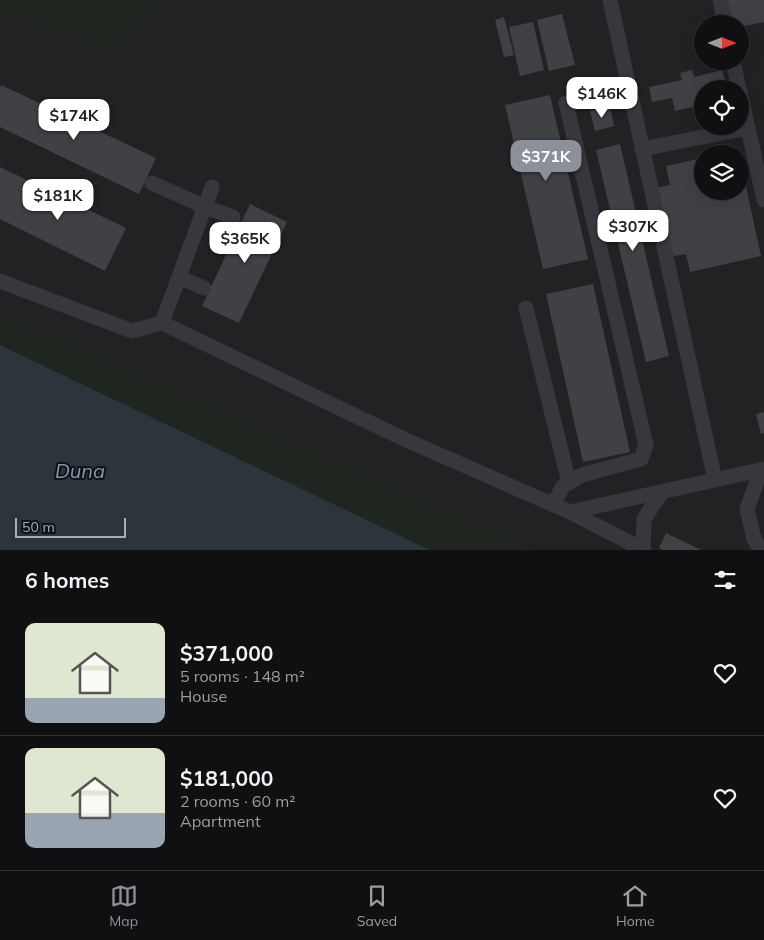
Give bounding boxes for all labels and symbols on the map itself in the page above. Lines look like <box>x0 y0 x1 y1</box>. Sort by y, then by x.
north arrow <box>694 15 749 70</box>
pin: $146K <box>567 76 637 119</box>
pin: $174K <box>39 98 109 141</box>
pin: $371K <box>511 140 581 182</box>
pin: $181K <box>23 178 93 221</box>
pin: $307K <box>598 210 668 252</box>
pin: $365K <box>210 222 280 264</box>
water label: Duna <box>55 458 105 483</box>
scale bar <box>15 515 126 538</box>

